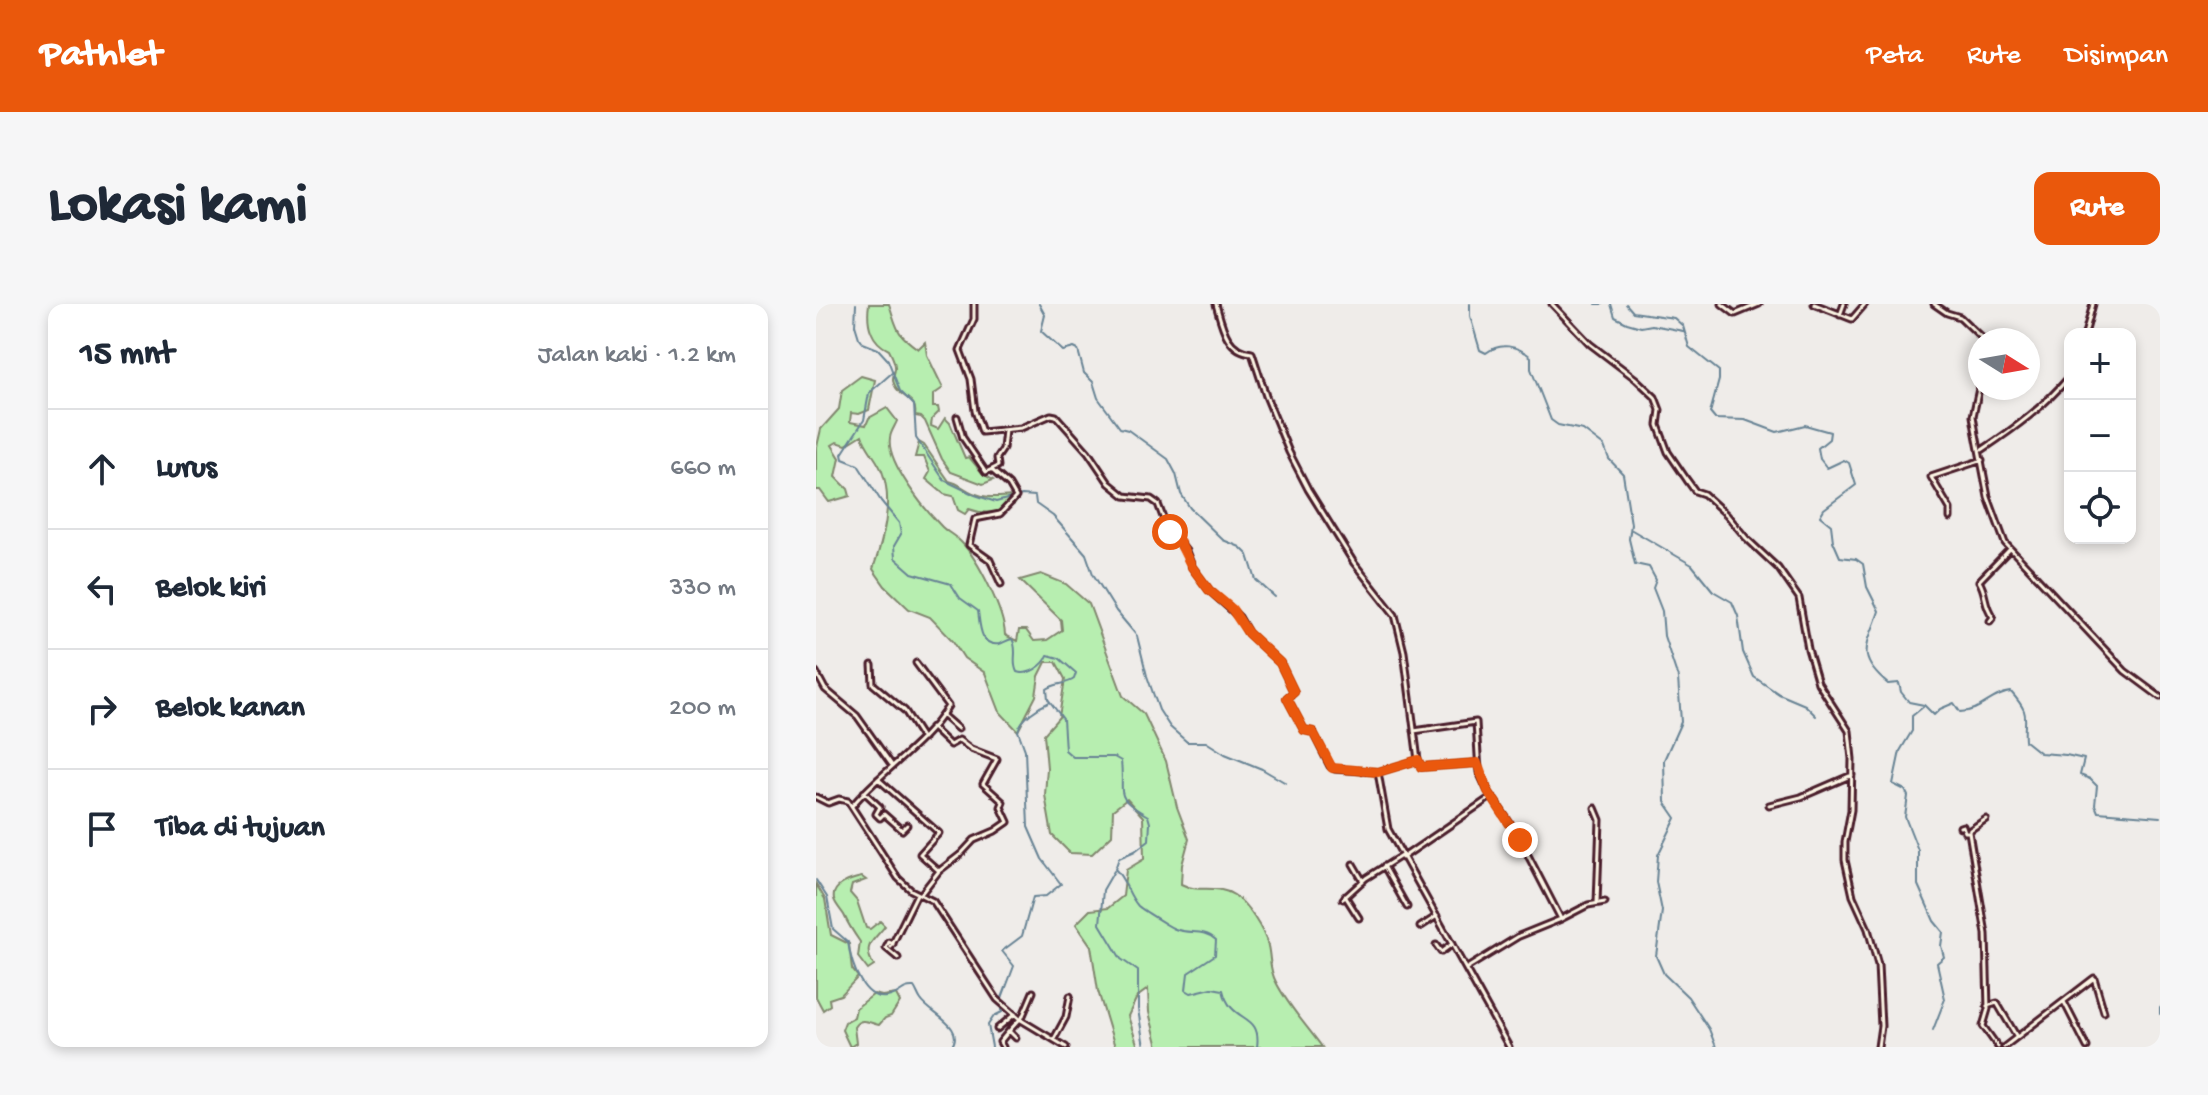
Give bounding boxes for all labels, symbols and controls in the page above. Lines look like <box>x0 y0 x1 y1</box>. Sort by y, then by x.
text: Pathlet <box>40 34 161 78</box>
text: Peta <box>1866 40 1923 73</box>
text: Rute <box>1967 40 2021 73</box>
text: Disimpan <box>2065 40 2168 73</box>
button: Rute <box>2034 172 2160 245</box>
text: Lokasi kami <box>48 175 308 241</box>
north arrow <box>1968 328 2040 400</box>
map controls <box>2064 328 2136 544</box>
button: + <box>2064 328 2136 400</box>
text: 15 mnt <box>80 336 174 376</box>
text: Jalan kaki · 1.2 km <box>538 341 736 372</box>
button: − <box>2064 400 2136 472</box>
icon: ahead <box>80 447 124 491</box>
text: Lurus <box>156 452 217 487</box>
text: 660 m <box>670 454 736 485</box>
button: locate <box>2064 472 2136 544</box>
route start <box>1152 514 1188 550</box>
icon: left <box>80 567 124 611</box>
text: Belok kiri <box>156 572 266 607</box>
text: 330 m <box>670 574 736 605</box>
icon: right <box>80 687 124 731</box>
text: Belok kanan <box>156 692 305 727</box>
text: 200 m <box>669 694 736 725</box>
icon: arrive <box>80 807 124 851</box>
text: Tiba di tujuan <box>156 812 325 847</box>
route end <box>1502 822 1538 858</box>

